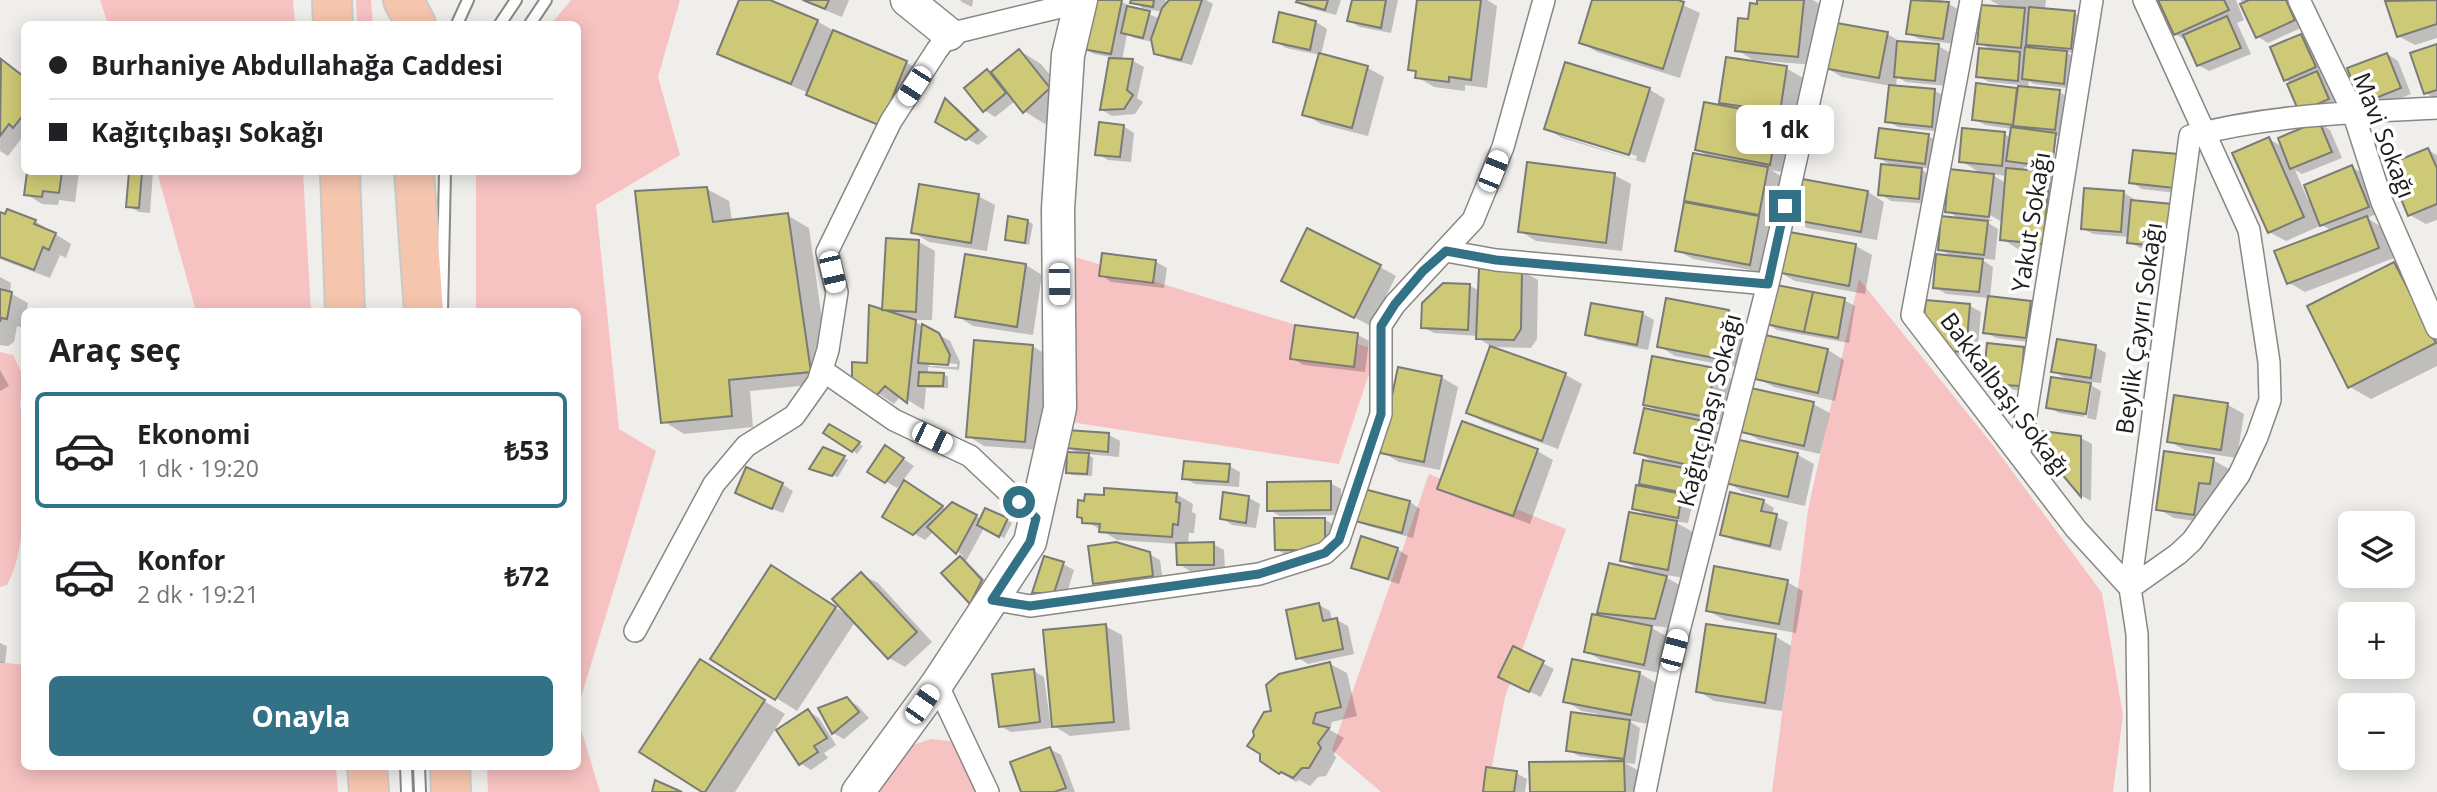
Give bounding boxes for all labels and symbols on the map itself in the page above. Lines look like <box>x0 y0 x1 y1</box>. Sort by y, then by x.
car <box>894 63 935 109</box>
street label: Mavi Sokağı <box>2346 68 2424 202</box>
callout: 1 dk <box>1736 104 1834 154</box>
car <box>1476 148 1511 194</box>
street label: Yakut Sokağı <box>2003 150 2057 294</box>
route end <box>1769 190 1801 222</box>
street label: Beylik Çayırı Sokağı <box>2107 220 2169 436</box>
car <box>818 249 847 295</box>
car <box>1049 263 1070 305</box>
street label: Bakkalbaşı Sokağı <box>1933 305 2079 483</box>
street label: Kağıtçıbaşı Sokağı <box>1668 310 1748 510</box>
car <box>909 419 956 457</box>
route start <box>1003 486 1035 518</box>
car <box>1659 627 1690 673</box>
car <box>902 681 943 727</box>

